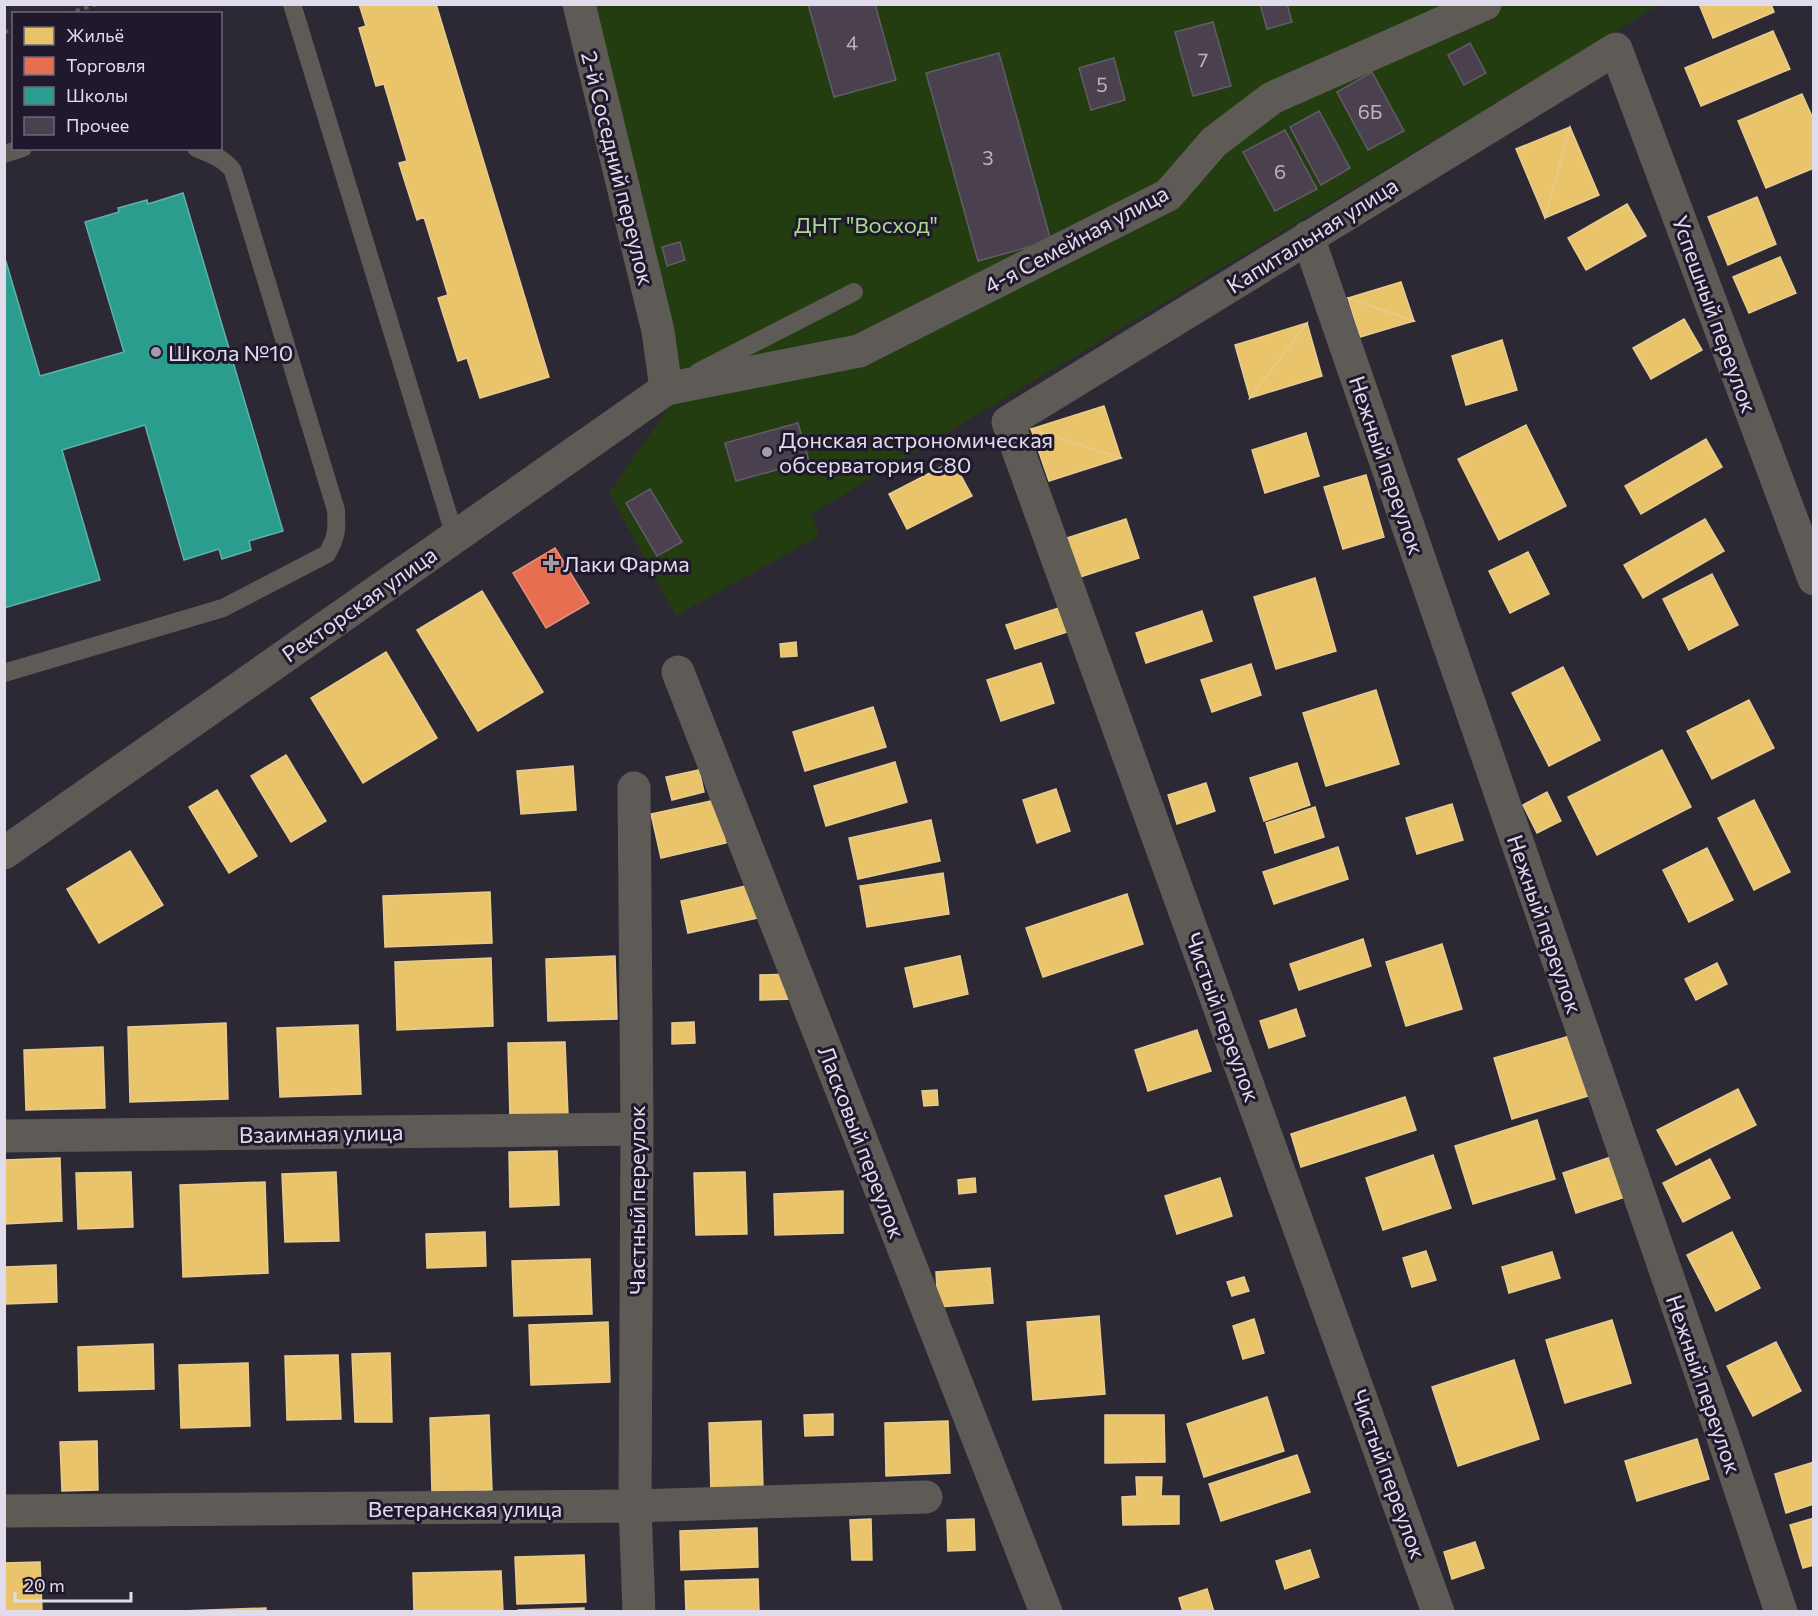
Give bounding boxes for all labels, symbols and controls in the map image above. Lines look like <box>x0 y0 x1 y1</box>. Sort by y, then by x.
legend <box>12 12 222 150</box>
text: Жильё <box>66 24 124 46</box>
house number: 4 <box>846 30 858 54</box>
house number: 7 <box>1198 47 1208 71</box>
street label: 2-й Соседний переулок <box>576 48 660 288</box>
text: Торговля <box>66 54 145 76</box>
house number: 5 <box>1096 72 1108 96</box>
text: Школы <box>66 84 128 106</box>
house number: 6Б <box>1358 99 1382 123</box>
text: Прочее <box>66 114 129 136</box>
house number: 3 <box>982 145 994 169</box>
house number: 6 <box>1274 159 1286 183</box>
street label: Капитальная улица <box>1221 171 1403 299</box>
street label: 4-я Семейная улица <box>979 179 1173 299</box>
park label: ДНТ "Восход" <box>794 211 938 238</box>
street label: Успешный переулок <box>1667 212 1763 417</box>
place label: Школа №10 <box>168 339 293 366</box>
marker: Школа №10 <box>149 345 163 359</box>
street label: Нежный переулок <box>1344 372 1430 558</box>
place label: Донская астрономическая обсерватория C80 <box>779 426 1053 478</box>
marker: Донская астрономическая обсерватория C80 <box>760 445 774 459</box>
street label: Ректорская улица <box>276 540 442 668</box>
place label: Лаки Фарма <box>563 550 690 577</box>
marker: Лаки Фарма <box>544 556 558 570</box>
street label: Нежный переулок <box>1502 831 1588 1017</box>
street label: Чистый переулок <box>1180 929 1266 1105</box>
street label: Ласковый переулок <box>813 1042 911 1242</box>
street label: Частный переулок <box>623 1105 650 1295</box>
street label: Взаимная улица <box>239 1118 403 1148</box>
street label: Нежный переулок <box>1661 1291 1747 1477</box>
street label: Чистый переулок <box>1346 1386 1432 1562</box>
street label: Ветеранская улица <box>368 1495 562 1522</box>
scale bar <box>15 1565 130 1603</box>
text: 20 m <box>24 1574 65 1596</box>

